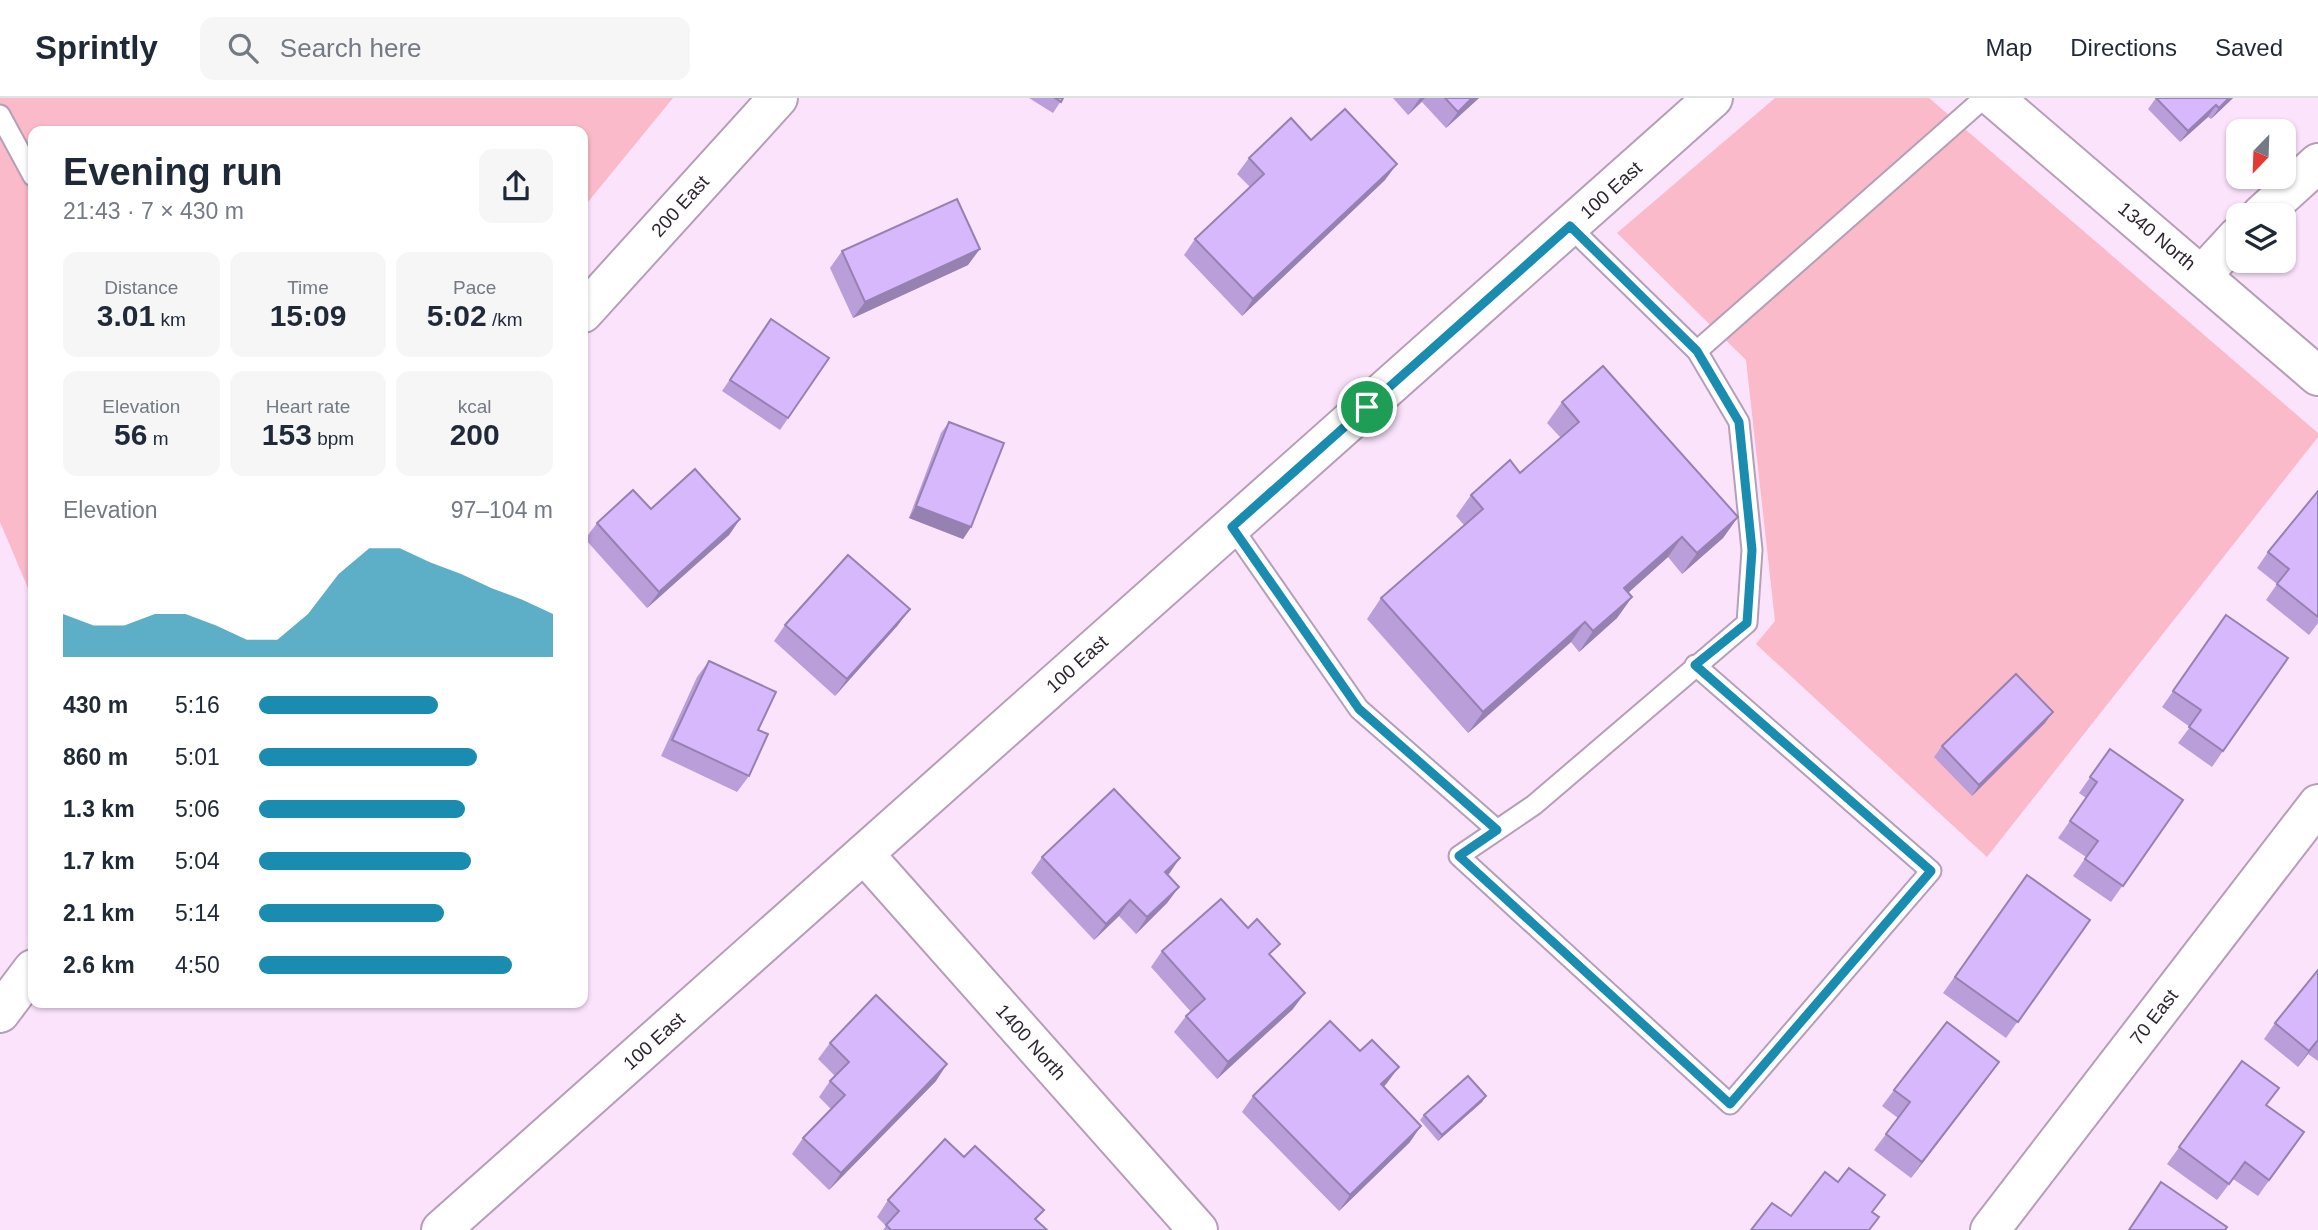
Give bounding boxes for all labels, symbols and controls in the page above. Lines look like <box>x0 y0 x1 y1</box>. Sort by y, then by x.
search box <box>200 17 690 80</box>
text: Sprintly <box>35 29 158 66</box>
icon: search <box>224 29 262 67</box>
text: Search here <box>280 33 422 63</box>
text: Map <box>1986 34 2032 61</box>
text: Directions <box>2070 34 2177 61</box>
text: Saved <box>2215 34 2283 61</box>
north arrow <box>2226 119 2296 189</box>
map controls <box>2226 119 2296 273</box>
button: share <box>479 149 553 223</box>
text: Evening run <box>63 151 283 193</box>
street label: 100 East <box>1576 157 1646 223</box>
street label: 200 East <box>647 171 713 241</box>
text: 21:43 · 7 × 430 m <box>63 198 244 224</box>
street label: 1340 North <box>2114 198 2200 274</box>
button: layers <box>2226 203 2296 273</box>
text: Distance <box>104 277 178 298</box>
text: Time <box>287 277 329 298</box>
text: Pace <box>453 277 496 298</box>
text: 3.01 <box>97 299 155 332</box>
text: 15:09 <box>270 299 346 332</box>
text: 5:02 <box>427 299 487 332</box>
text: km <box>155 309 186 330</box>
text: /km <box>487 309 523 330</box>
pin <box>1337 377 1397 437</box>
icon: arrive <box>1348 388 1386 426</box>
text: Elevation <box>102 396 180 417</box>
text: Heart rate <box>266 396 350 417</box>
text: kcal <box>458 396 492 417</box>
text: 56 <box>114 418 147 451</box>
text: 153 <box>262 418 312 451</box>
text: 200 <box>450 418 500 451</box>
text: m <box>147 428 169 449</box>
text: bpm <box>312 428 354 449</box>
text: Elevation <box>63 497 158 523</box>
text: 97–104 m <box>451 497 553 523</box>
street label: 100 East <box>1042 631 1112 697</box>
text: 430 m <box>63 692 128 718</box>
text: 5:16 <box>175 692 220 718</box>
text: 860 m <box>63 744 128 770</box>
text: 5:01 <box>175 744 220 770</box>
text: 1.3 km <box>63 796 135 822</box>
text: 5:06 <box>175 796 220 822</box>
text: 1.7 km <box>63 848 135 874</box>
text: 5:04 <box>175 848 220 874</box>
text: 2.1 km <box>63 900 135 926</box>
text: 5:14 <box>175 900 220 926</box>
text: 2.6 km <box>63 952 135 978</box>
text: 4:50 <box>175 952 220 978</box>
street label: 70 East <box>2126 985 2183 1049</box>
street label: 1400 North <box>992 1000 1070 1084</box>
street label: 100 East <box>619 1008 689 1074</box>

